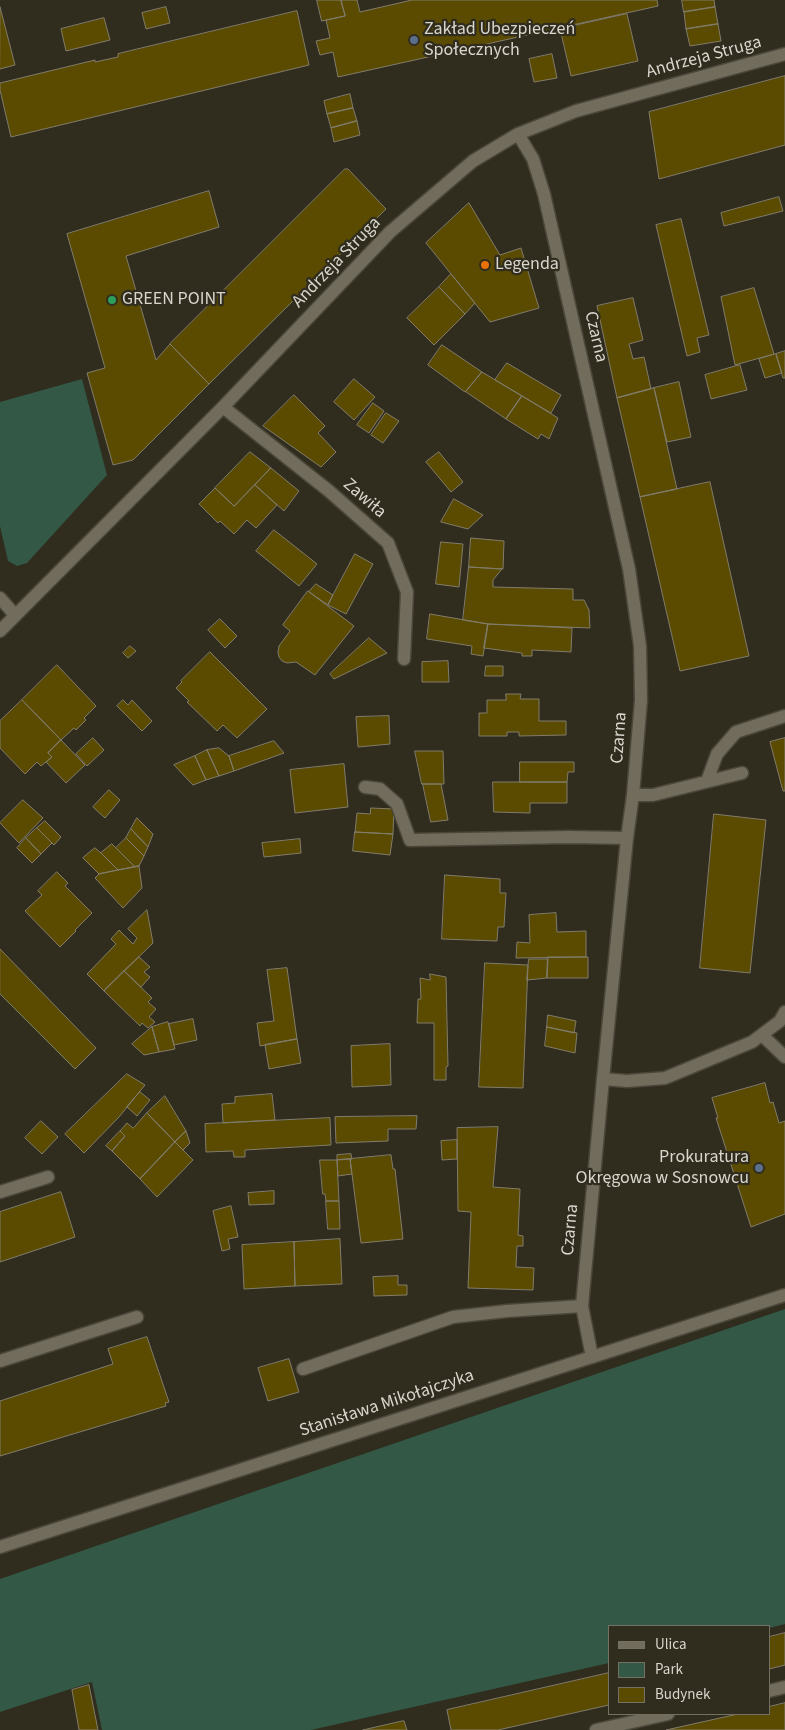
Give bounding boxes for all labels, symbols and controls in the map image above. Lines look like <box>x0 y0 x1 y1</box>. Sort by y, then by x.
place label: Zakład Ubezpieczeń Społecznych <box>424 19 575 62</box>
street label: Andrzeja Struga <box>644 32 764 84</box>
marker: Zakład Ubezpieczeń Społecznych <box>408 34 420 46</box>
street label: Andrzeja Struga <box>288 213 386 313</box>
place label: Legenda <box>495 254 559 276</box>
marker: Legenda <box>479 259 491 271</box>
place label: GREEN POINT <box>122 289 226 311</box>
marker: GREEN POINT <box>106 294 118 306</box>
street label: Czarna <box>579 309 611 365</box>
street label: Zawiła <box>338 474 390 524</box>
street label: Czarna <box>607 711 633 765</box>
place label: Prokuratura Okręgowa w Sosnowcu <box>576 1147 749 1190</box>
marker: Prokuratura Okręgowa w Sosnowcu <box>753 1162 765 1174</box>
street label: Czarna <box>558 1203 584 1257</box>
street label: Stanisława Mikołajczyka <box>297 1366 477 1442</box>
legend <box>608 1625 770 1715</box>
text: Ulica <box>655 1634 686 1655</box>
text: Park <box>655 1659 683 1680</box>
text: Budynek <box>655 1684 710 1705</box>

